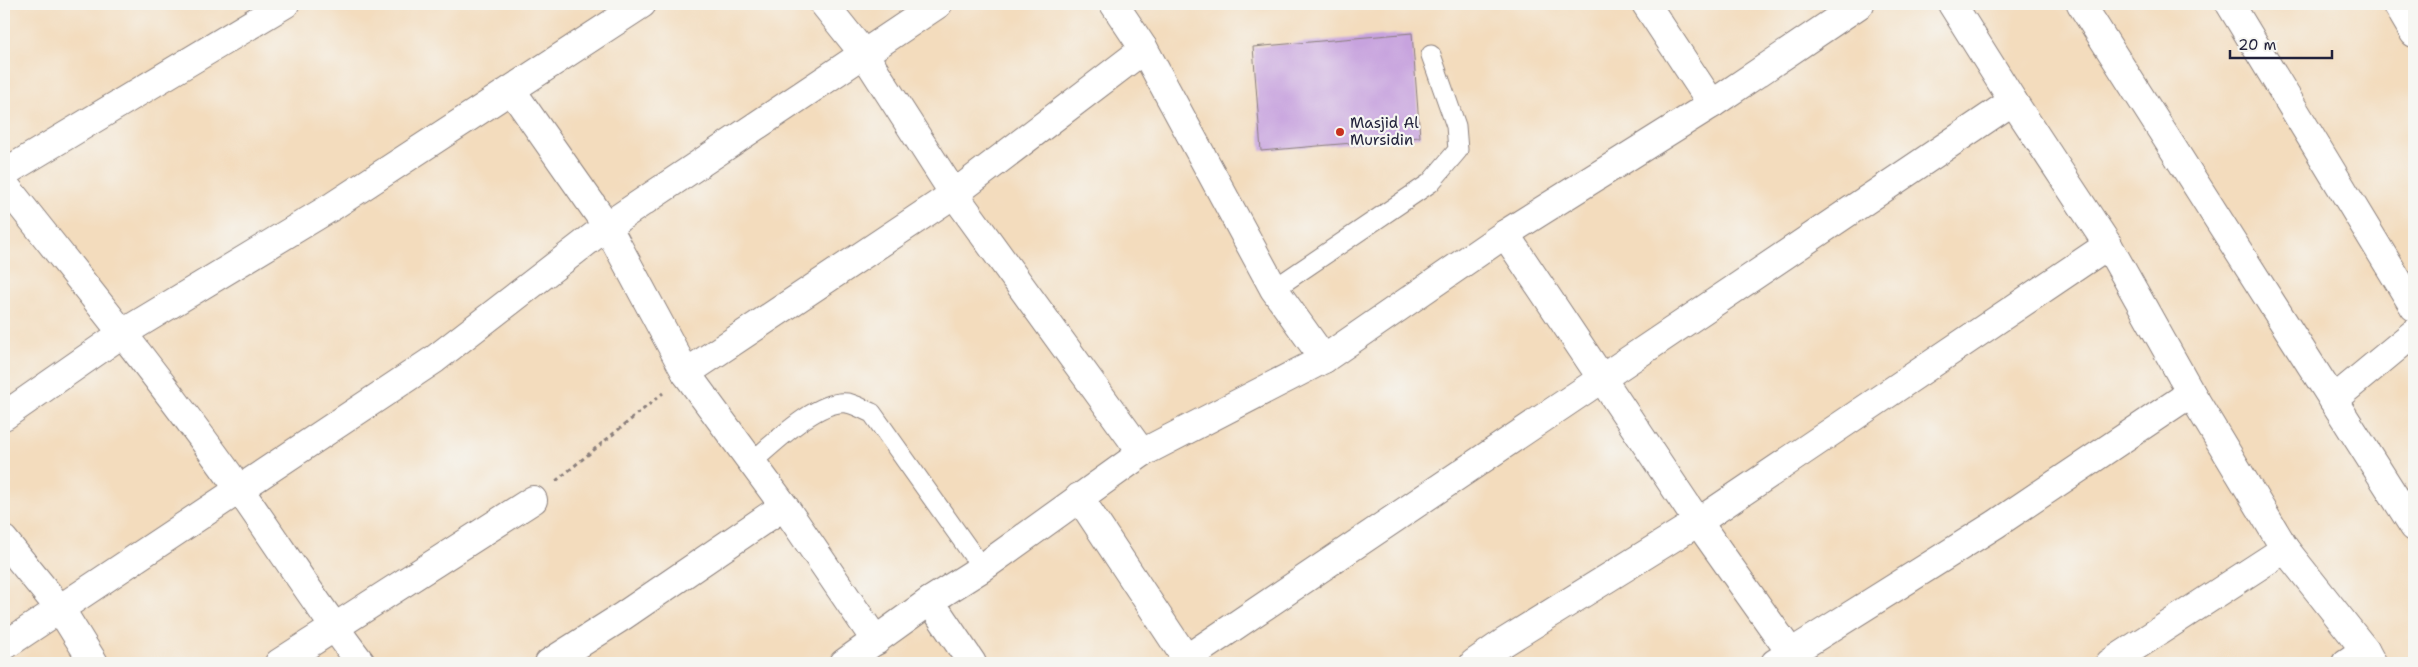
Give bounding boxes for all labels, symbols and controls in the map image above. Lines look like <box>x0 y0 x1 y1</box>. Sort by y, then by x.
scale bar <box>2230 28 2333 60</box>
text: 20 m <box>2238 35 2277 55</box>
place label: Masjid Al Mursidin <box>1350 113 1419 150</box>
marker: Masjid Al Mursidin <box>1334 126 1346 138</box>

